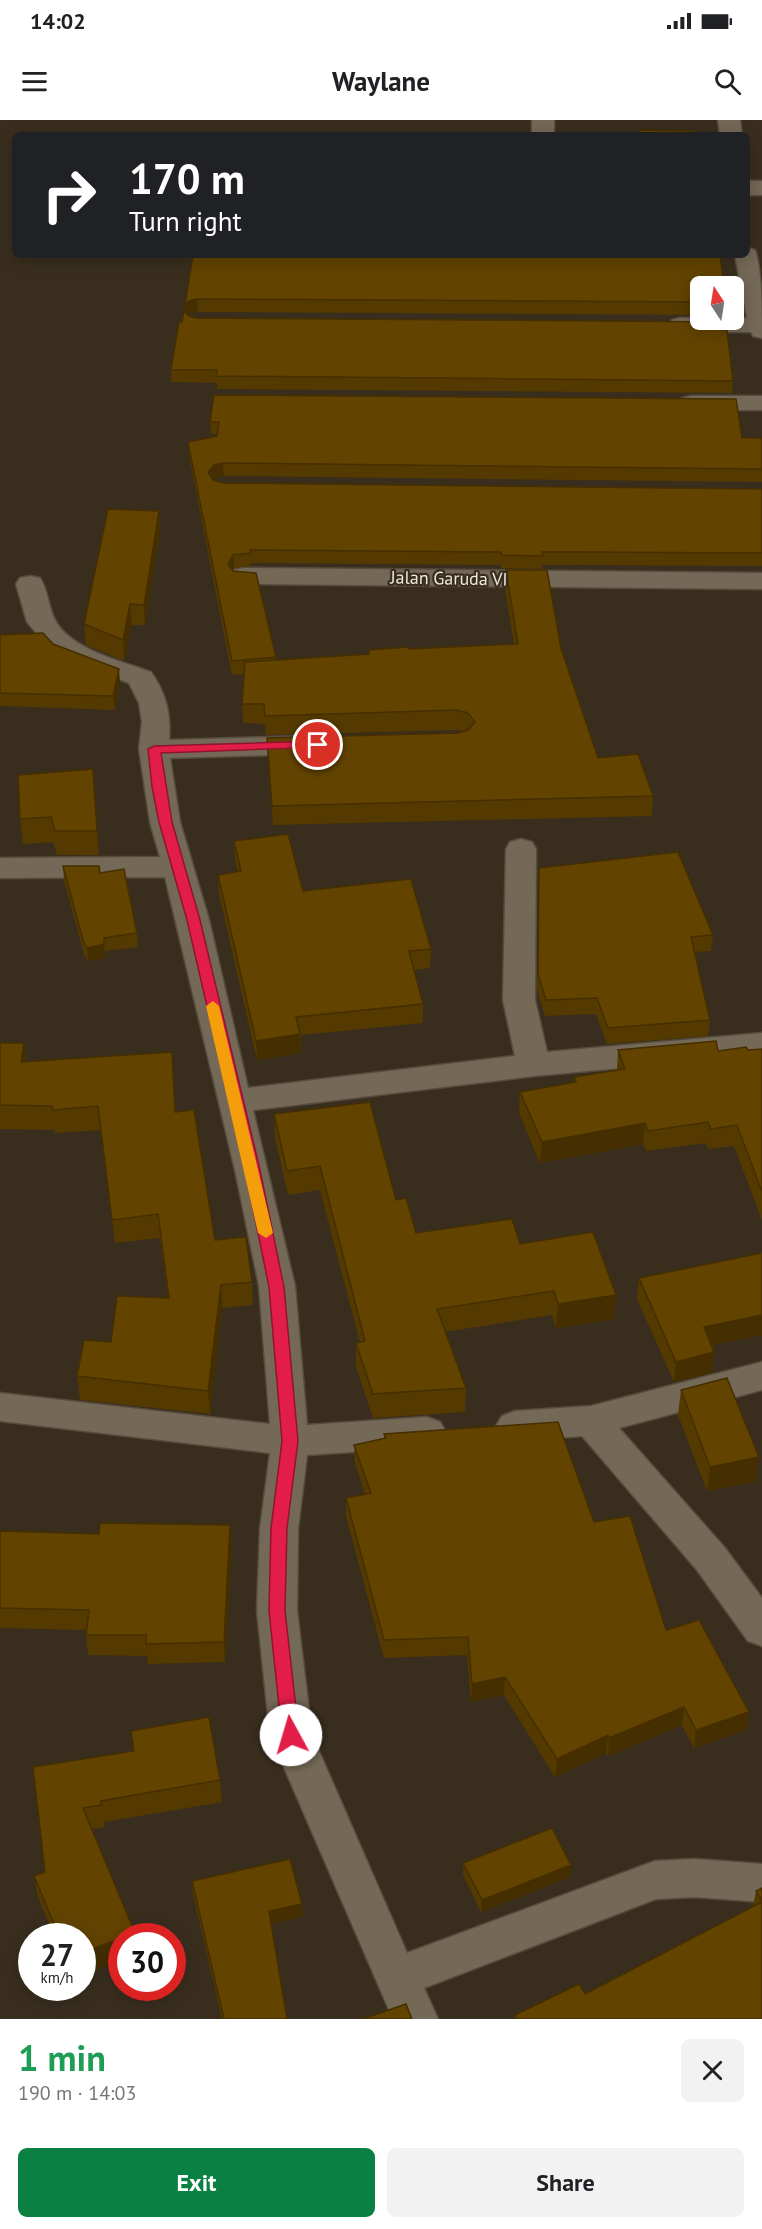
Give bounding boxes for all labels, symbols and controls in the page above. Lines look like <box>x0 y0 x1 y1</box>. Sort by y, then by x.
text: 14:02 <box>30 7 86 35</box>
text: Waylane <box>332 64 430 98</box>
icon: menu <box>18 65 51 98</box>
icon: search <box>711 65 744 98</box>
text: 170 m <box>129 151 245 206</box>
icon: right <box>30 156 108 234</box>
text: Turn right <box>129 204 242 238</box>
north arrow <box>690 276 744 330</box>
map controls <box>690 276 744 330</box>
street label: Jalan Garuda VI <box>389 565 508 591</box>
pin <box>292 719 343 770</box>
icon: arrive <box>301 728 334 761</box>
position arrow <box>259 1703 323 1767</box>
speed limit sign: 30 <box>108 1923 186 2001</box>
text: 27 <box>40 1935 74 1974</box>
text: km/h <box>41 1968 73 1987</box>
text: 1 min <box>18 2034 106 2081</box>
button: close <box>681 2039 744 2102</box>
text: 190 m · 14:03 <box>18 2080 136 2106</box>
button: Exit <box>18 2148 375 2217</box>
button: Share <box>387 2148 744 2217</box>

